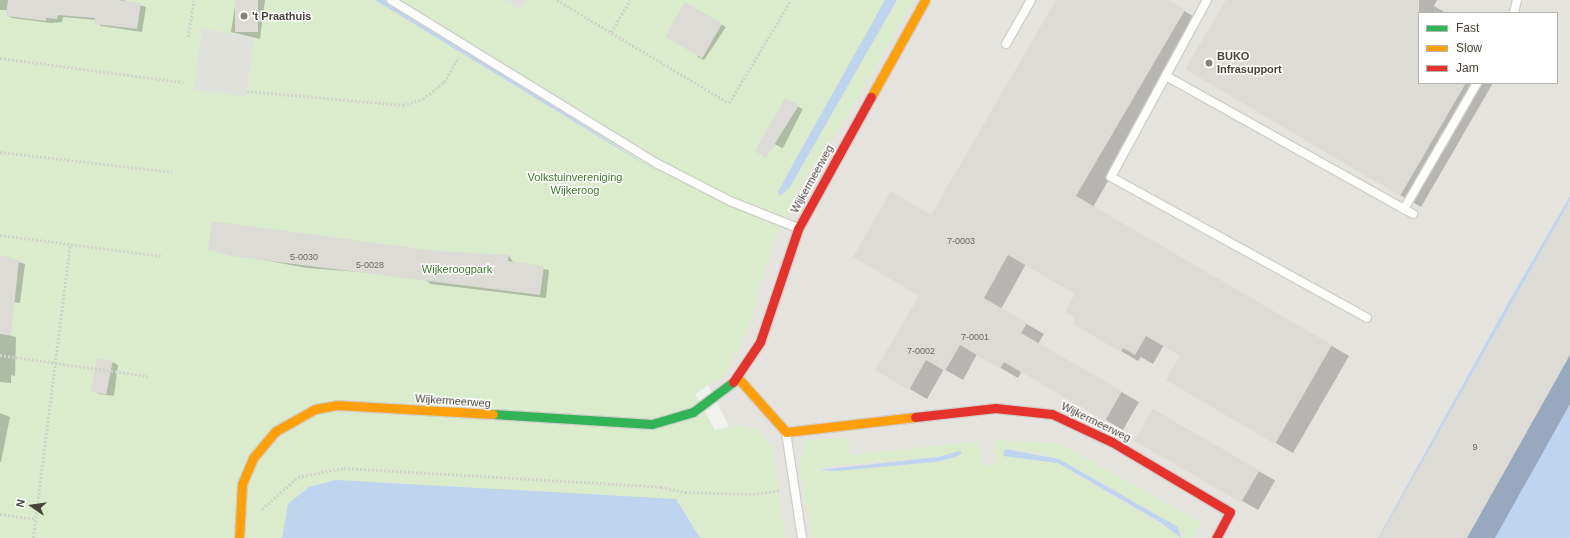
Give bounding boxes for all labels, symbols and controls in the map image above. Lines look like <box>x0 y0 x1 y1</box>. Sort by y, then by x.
place label: 't Praathuis <box>252 9 311 23</box>
marker: 't Praathuis <box>239 11 249 21</box>
legend <box>1418 12 1558 84</box>
text: Fast <box>1456 21 1479 35</box>
text: Slow <box>1456 41 1482 55</box>
place label: BUKO Infrasupport <box>1217 50 1282 76</box>
marker: BUKO Infrasupport <box>1204 58 1214 68</box>
text: Jam <box>1456 61 1479 75</box>
street label: Wijkermeerweg <box>788 143 836 215</box>
park label: Volkstuinvereniging Wijkeroog <box>528 171 622 197</box>
house number: 7-0003 <box>947 236 975 246</box>
house number: 5-0030 <box>290 252 318 262</box>
house number: 5-0028 <box>356 260 384 270</box>
park label: Wijkeroogpark <box>422 262 492 276</box>
house number: 7-0001 <box>961 332 989 342</box>
house number: 7-0002 <box>907 346 935 356</box>
street label: Wijkermeerweg <box>415 392 491 410</box>
street label: Wijkermeerweg <box>1059 399 1133 445</box>
house number: 9 <box>1472 442 1478 452</box>
north arrow <box>12 486 52 526</box>
text: N <box>14 498 27 509</box>

